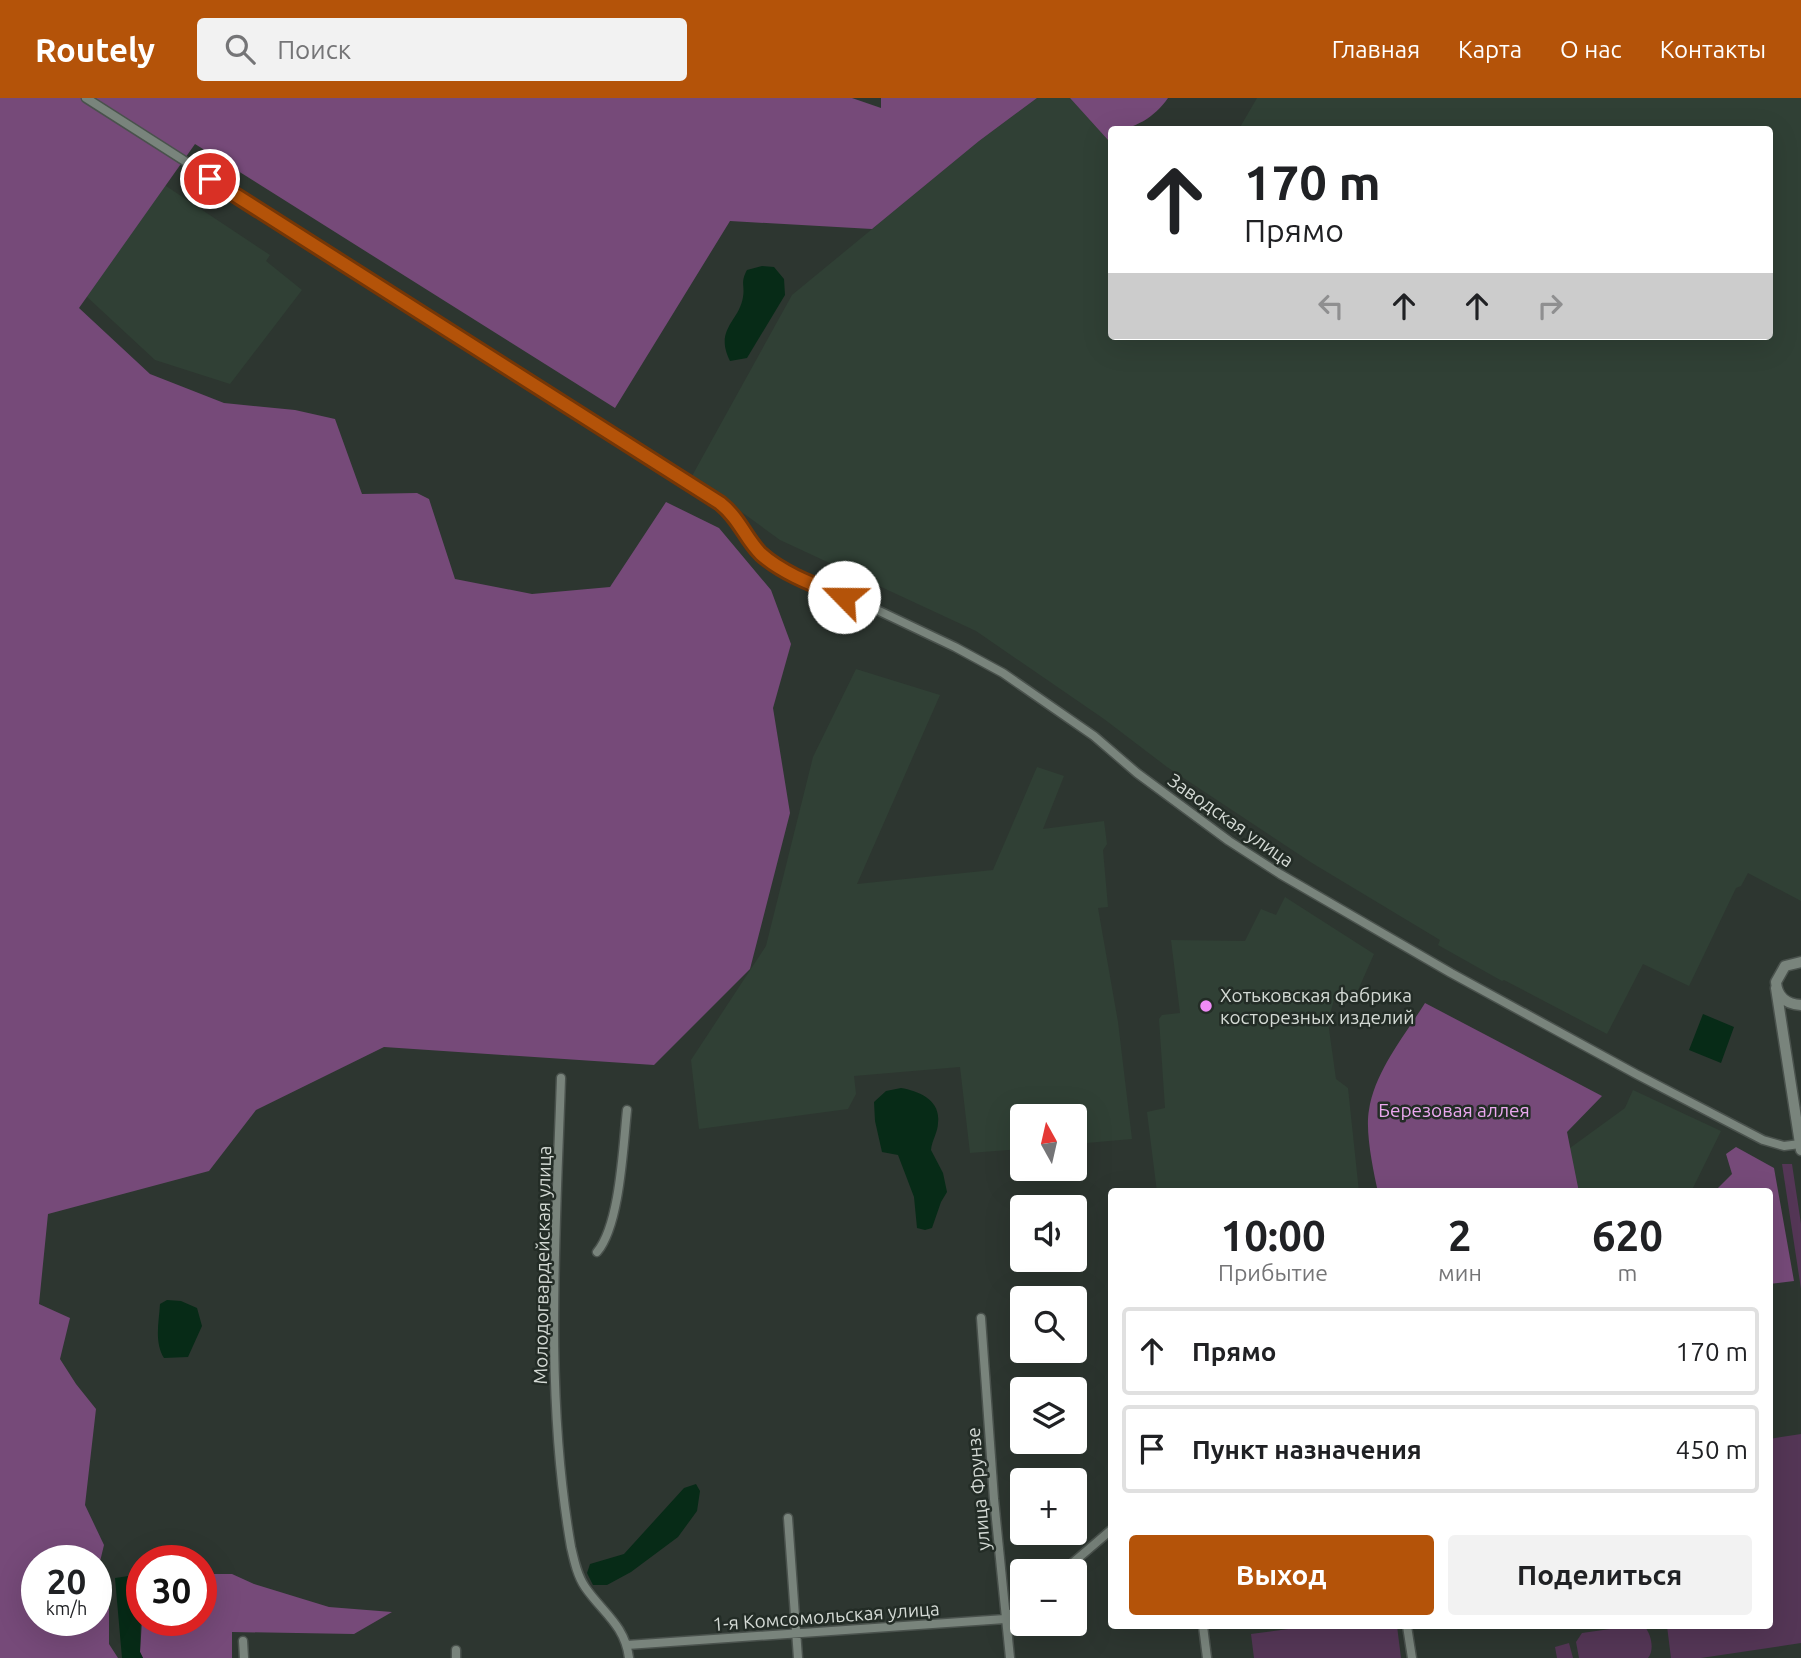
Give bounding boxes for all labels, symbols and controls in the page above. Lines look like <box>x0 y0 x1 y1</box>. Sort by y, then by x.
search box <box>197 18 687 81</box>
icon: search <box>221 30 259 68</box>
text: Routely <box>35 31 155 68</box>
text: Поиск <box>277 35 351 64</box>
text: Главная <box>1332 36 1420 63</box>
text: Карта <box>1458 36 1522 63</box>
text: О нас <box>1560 36 1622 63</box>
text: Контакты <box>1660 36 1766 63</box>
pin <box>180 149 240 209</box>
icon: ahead <box>1129 154 1220 245</box>
text: 170 m <box>1244 154 1381 209</box>
icon: arrive <box>191 160 229 198</box>
text: Прямо <box>1244 212 1344 248</box>
icon: left <box>1312 287 1350 325</box>
icon: ahead <box>1385 287 1423 325</box>
icon: ahead <box>1458 287 1496 325</box>
icon: right <box>1531 287 1569 325</box>
position arrow <box>807 560 881 634</box>
street label: Заводская улица <box>1164 769 1298 871</box>
place label: Хотьковская фабрика косторезных изделий <box>1220 984 1415 1028</box>
marker: Хотьковская фабрика косторезных изделий <box>1198 998 1214 1014</box>
park label: Березовая аллея <box>1378 1099 1530 1121</box>
north arrow <box>1010 1104 1087 1181</box>
map controls <box>1010 1104 1087 1636</box>
street label: Молодогвардейская улица <box>529 1145 555 1385</box>
button: sound <box>1010 1195 1087 1272</box>
text: 10:00 <box>1220 1212 1326 1259</box>
text: 2 <box>1448 1212 1472 1259</box>
text: 620 <box>1592 1212 1663 1259</box>
text: Прибытие <box>1218 1260 1328 1285</box>
text: мин <box>1438 1260 1482 1285</box>
text: m <box>1617 1260 1637 1285</box>
button: search <box>1010 1286 1087 1363</box>
icon: ahead <box>1133 1332 1171 1370</box>
text: Прямо <box>1192 1337 1276 1366</box>
text: 170 m <box>1676 1337 1748 1366</box>
button: layers <box>1010 1377 1087 1454</box>
street label: улица Фрунзе <box>962 1426 994 1552</box>
icon: arrive <box>1133 1430 1171 1468</box>
text: Пункт назначения <box>1192 1435 1422 1464</box>
text: 450 m <box>1676 1435 1748 1464</box>
button: + <box>1010 1468 1087 1545</box>
button: Выход <box>1129 1535 1434 1615</box>
button: Поделиться <box>1448 1535 1752 1615</box>
speed limit sign: 30 <box>126 1545 217 1636</box>
button: − <box>1010 1559 1087 1636</box>
text: 20 <box>47 1561 86 1601</box>
street label: 1-я Комсомольская улица <box>712 1597 940 1635</box>
text: km/h <box>46 1598 87 1618</box>

